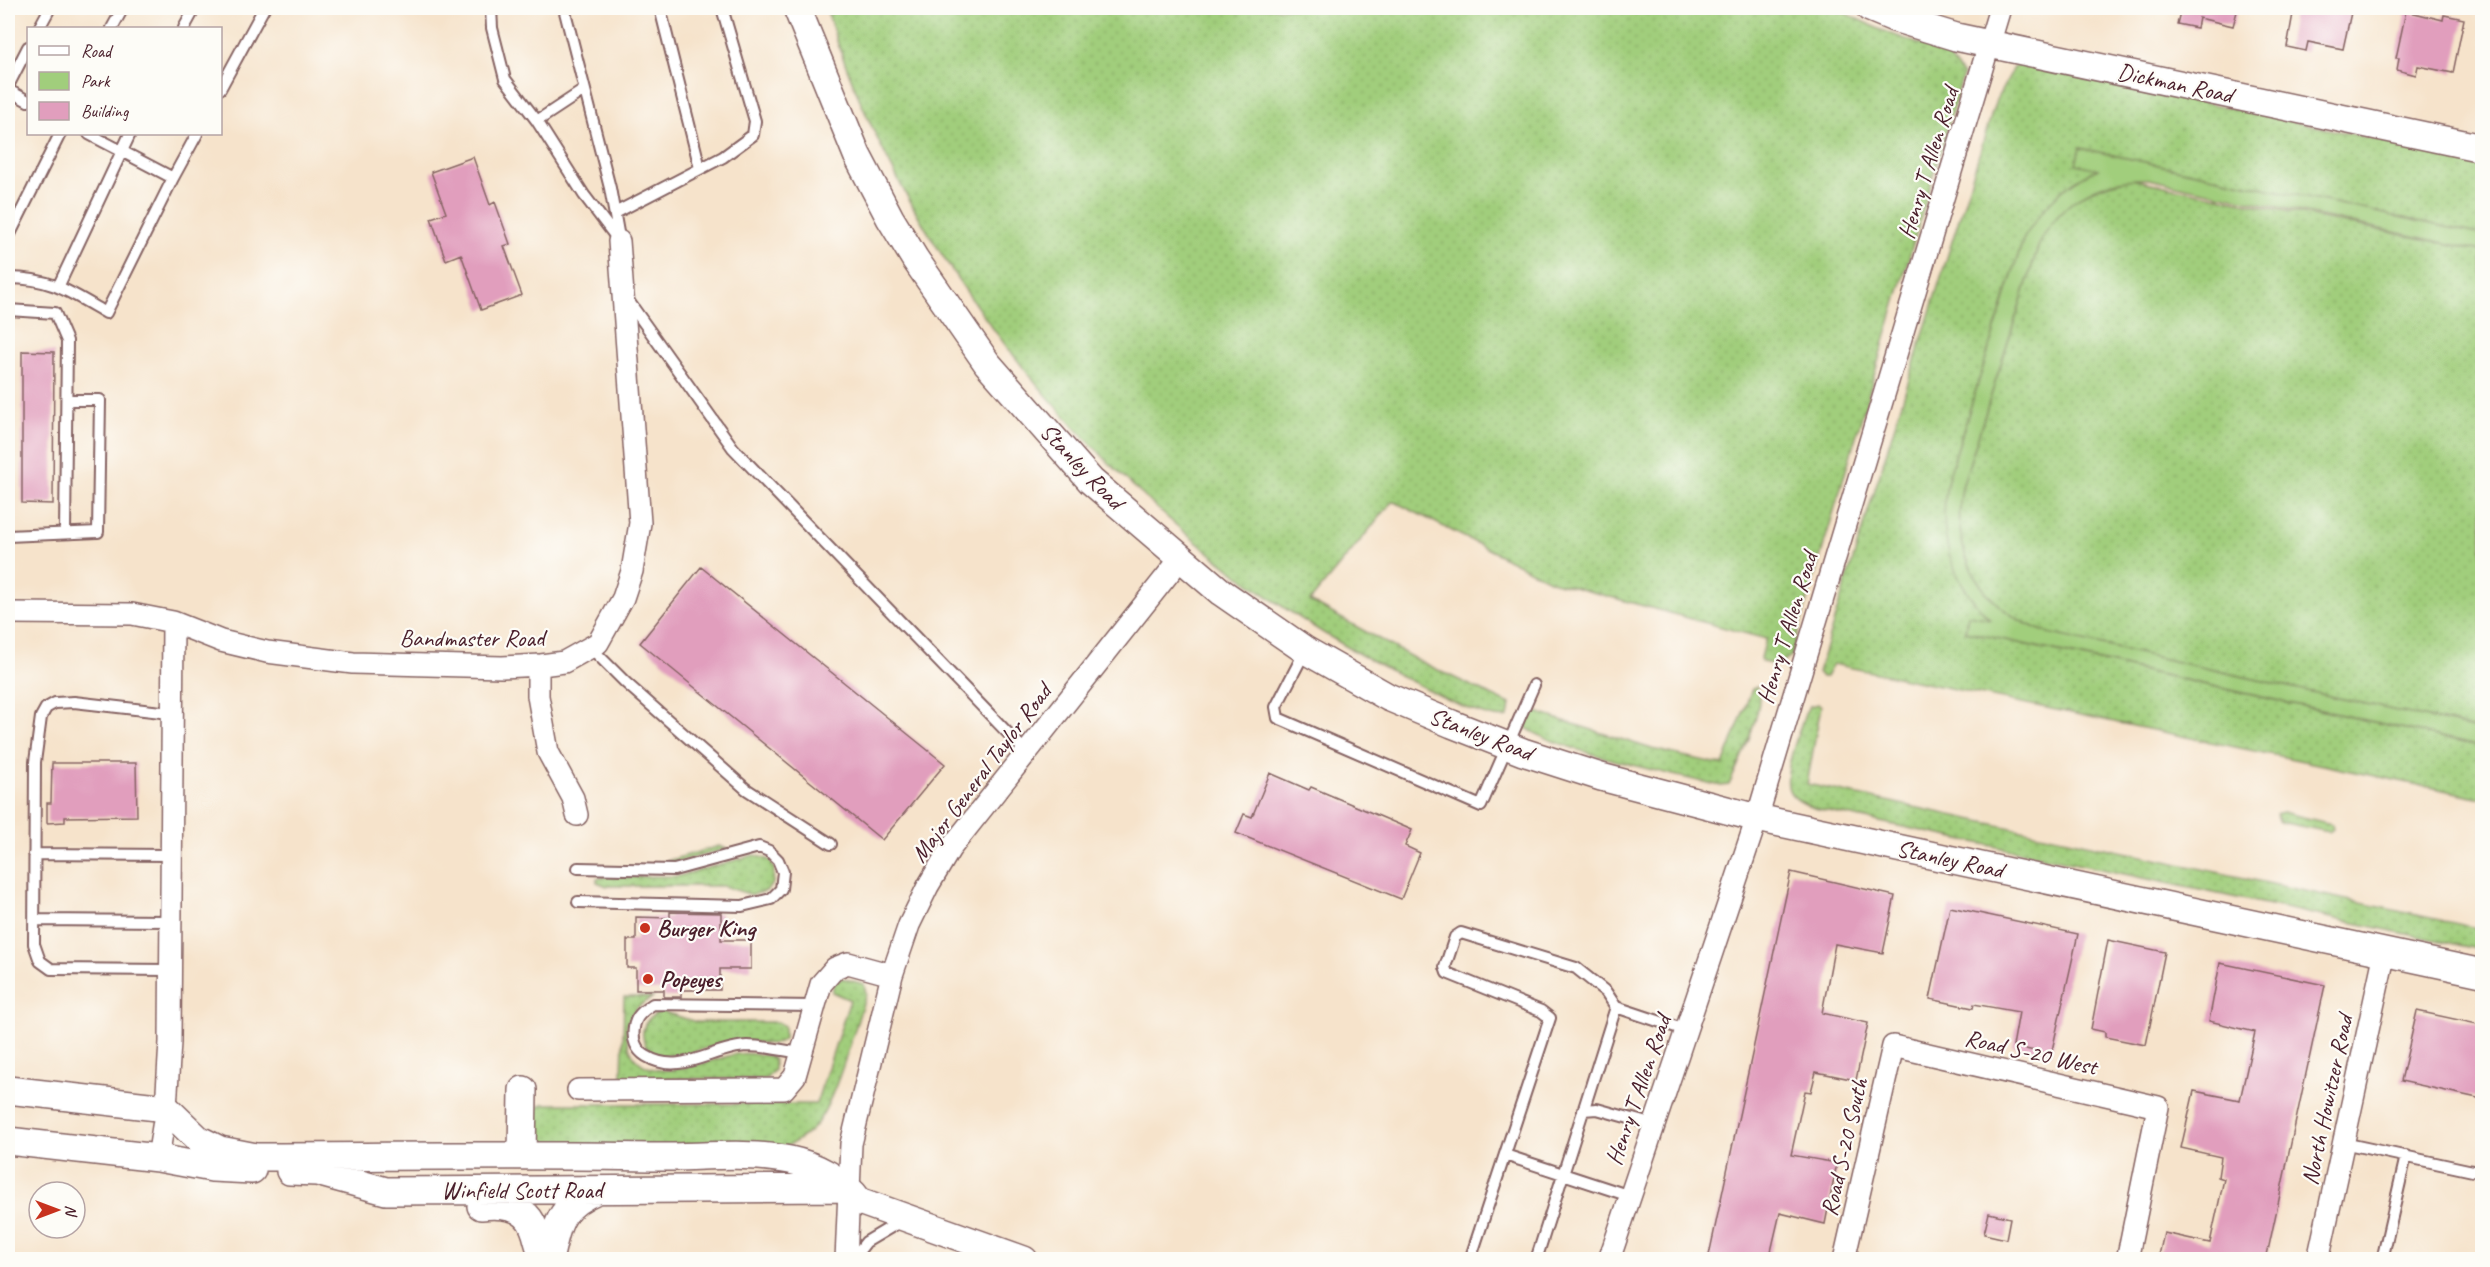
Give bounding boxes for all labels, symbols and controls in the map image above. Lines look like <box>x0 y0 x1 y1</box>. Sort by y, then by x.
legend <box>27 27 222 135</box>
text: Road <box>81 40 114 62</box>
street label: Dickman Road <box>2115 56 2239 111</box>
text: Park <box>81 70 111 92</box>
street label: Henry T Allen Road <box>1891 80 1966 242</box>
text: Building <box>81 100 130 122</box>
street label: Stanley Road <box>1034 417 1133 518</box>
street label: Henry T Allen Road <box>1750 545 1825 707</box>
street label: Bandmaster Road <box>400 623 548 653</box>
street label: Major General Taylor Road <box>904 675 1060 868</box>
street label: Stanley Road <box>1425 701 1540 769</box>
street label: Stanley Road <box>1894 833 2010 886</box>
place label: Burger King <box>657 913 757 943</box>
marker: Burger King <box>638 921 652 935</box>
place label: Popeyes <box>660 964 723 994</box>
marker: Popeyes <box>641 972 655 986</box>
street label: Henry T Allen Road <box>1598 1008 1679 1169</box>
street label: North Howitzer Road <box>2294 1009 2360 1188</box>
street label: Road S-20 West <box>1962 1022 2102 1082</box>
street label: Road S-20 South <box>1814 1074 1875 1219</box>
street label: Winfield Scott Road <box>442 1175 606 1205</box>
north arrow <box>27 1180 87 1240</box>
text: N <box>61 1205 81 1218</box>

